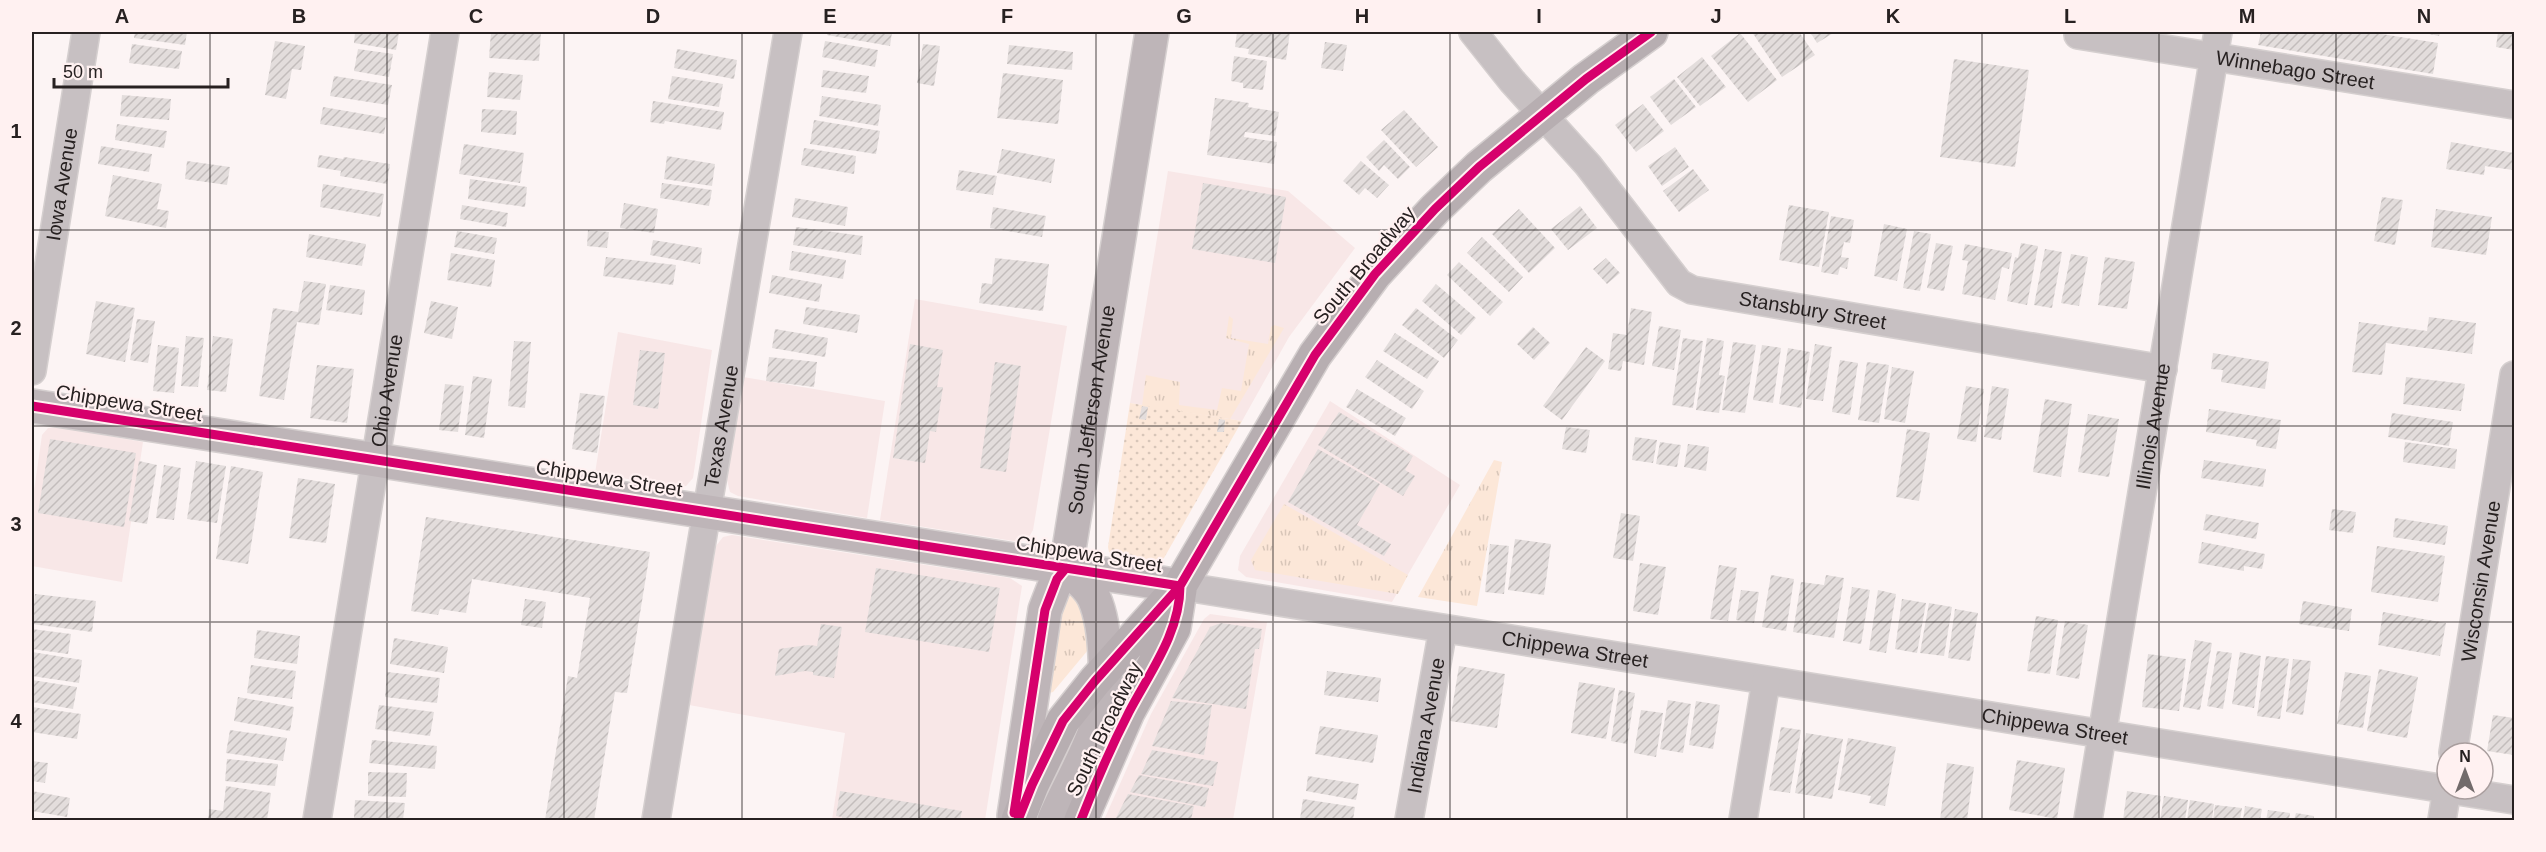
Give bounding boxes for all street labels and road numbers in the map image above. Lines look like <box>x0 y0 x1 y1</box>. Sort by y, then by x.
street label: Winnebago Street <box>2214 46 2376 94</box>
street label: Iowa Avenue <box>42 126 82 242</box>
street label: South Broadway <box>1308 202 1420 328</box>
street label: Stansbury Street <box>1737 287 1888 333</box>
street label: South Jefferson Avenue <box>1064 304 1119 516</box>
street label: Ohio Avenue <box>367 333 407 449</box>
street label: Illinois Avenue <box>2132 362 2174 491</box>
street label: Texas Avenue <box>700 363 742 489</box>
street label: Chippewa Street <box>54 381 204 425</box>
street label: Chippewa Street <box>534 456 684 500</box>
street label: Wisconsin Avenue <box>2457 499 2505 663</box>
street label: Chippewa Street <box>1014 532 1164 576</box>
street label: Chippewa Street <box>1500 627 1650 672</box>
street label: Indiana Avenue <box>1403 656 1449 795</box>
street label: South Broadway <box>1062 658 1146 800</box>
street label: Chippewa Street <box>1980 704 2130 749</box>

